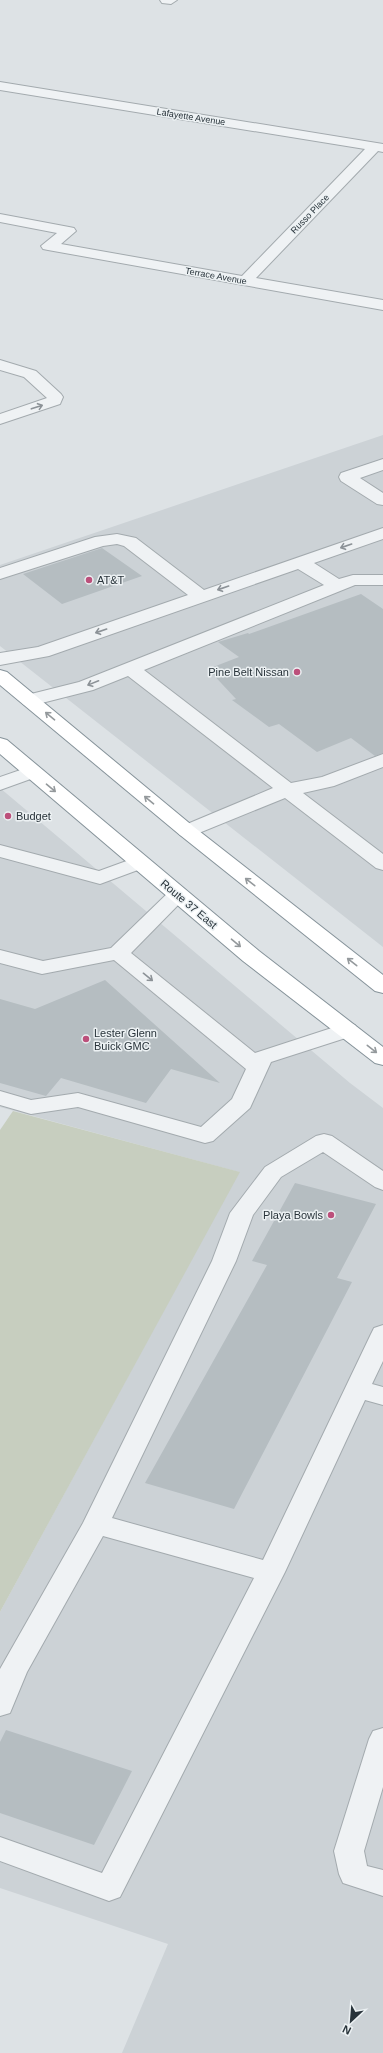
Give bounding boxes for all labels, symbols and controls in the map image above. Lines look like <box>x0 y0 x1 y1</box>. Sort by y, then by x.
street label: Lafayette Avenue <box>156 107 226 127</box>
street label: Russo Place <box>289 192 331 236</box>
street label: Terrace Avenue <box>184 266 248 286</box>
one-way arrow <box>30 403 43 410</box>
one-way arrow <box>341 542 353 550</box>
place label: AT&T <box>97 574 125 586</box>
marker: AT&T <box>84 575 94 585</box>
one-way arrow <box>218 585 230 593</box>
one-way arrow <box>95 628 107 636</box>
place label: Pine Belt Nissan <box>208 666 289 678</box>
marker: Pine Belt Nissan <box>292 667 302 677</box>
one-way arrow <box>88 679 100 687</box>
one-way arrow <box>44 712 55 721</box>
one-way arrow <box>45 783 56 792</box>
one-way arrow <box>144 795 155 804</box>
place label: Budget <box>16 810 51 822</box>
marker: Budget <box>3 811 13 821</box>
street label: Route 37 East <box>158 877 220 931</box>
one-way arrow <box>245 877 256 886</box>
one-way arrow <box>231 939 241 948</box>
one-way arrow <box>347 958 358 967</box>
one-way arrow <box>143 973 153 982</box>
place label: Lester Glenn Buick GMC <box>94 1027 157 1052</box>
marker: Lester Glenn Buick GMC <box>81 1034 91 1044</box>
one-way arrow <box>366 1045 377 1053</box>
place label: Playa Bowls <box>263 1209 323 1221</box>
marker: Playa Bowls <box>326 1210 336 1220</box>
north arrow <box>331 2001 371 2041</box>
text: N <box>340 2023 353 2037</box>

